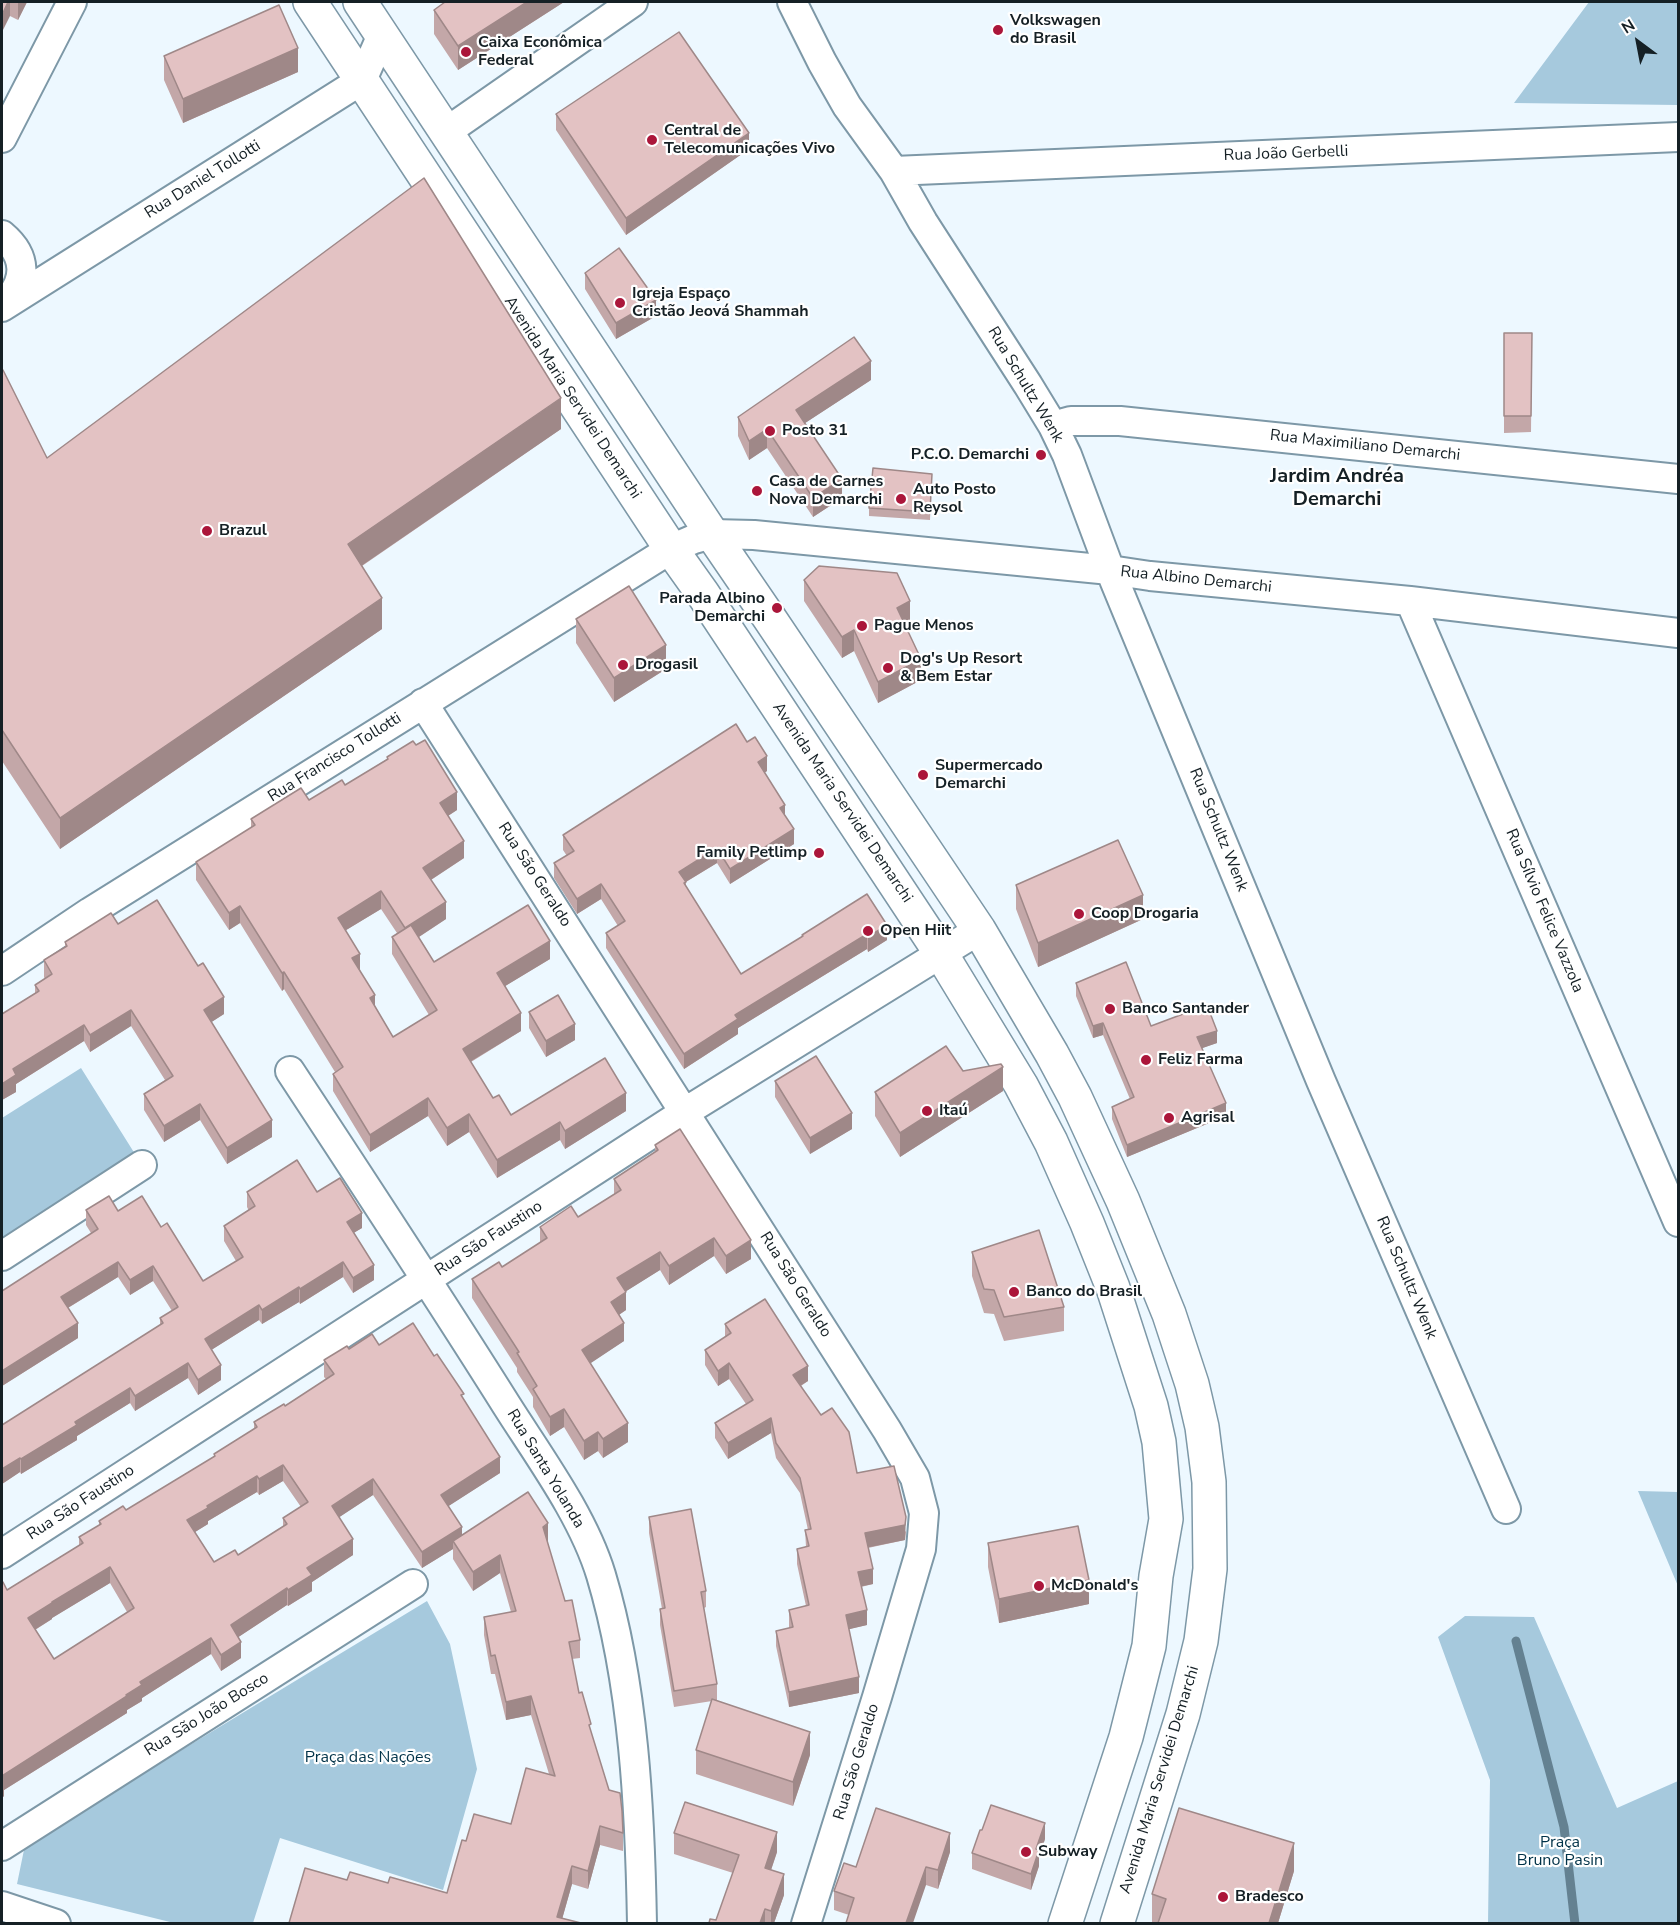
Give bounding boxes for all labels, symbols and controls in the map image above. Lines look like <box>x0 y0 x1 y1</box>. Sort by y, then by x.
place label: Volkswagen do Brasil <box>1010 11 1101 49</box>
north arrow <box>1608 12 1668 72</box>
text: N <box>1618 14 1639 39</box>
marker: Volkswagen do Brasil <box>991 23 1005 37</box>
place label: Caixa Econômica Federal <box>478 33 602 71</box>
marker: Caixa Econômica Federal <box>459 45 473 59</box>
place label: Central de Telecomunicações Vivo <box>664 121 835 159</box>
marker: Central de Telecomunicações Vivo <box>645 133 659 147</box>
street label: Rua Daniel Tollotti <box>142 137 264 223</box>
street label: Rua João Gerbelli <box>1223 142 1349 166</box>
place label: Igreja Espaço Cristão Jeová Shammah <box>632 284 809 322</box>
street label: Avenida Maria Servidei Demarchi <box>499 293 645 503</box>
marker: Igreja Espaço Cristão Jeová Shammah <box>613 296 627 310</box>
street label: Rua Schultz Wenk <box>983 324 1067 446</box>
place label: Posto 31 <box>782 421 848 441</box>
marker: Posto 31 <box>763 424 777 438</box>
street label: Rua Maximiliano Demarchi <box>1269 426 1461 466</box>
place label: P.C.O. Demarchi <box>911 445 1029 465</box>
marker: P.C.O. Demarchi <box>1034 448 1048 462</box>
district label: Jardim Andréa Demarchi <box>1270 465 1404 512</box>
place label: Casa de Carnes Nova Demarchi <box>769 472 883 510</box>
place label: Auto Posto Reysol <box>913 480 996 518</box>
marker: Casa de Carnes Nova Demarchi <box>750 484 764 498</box>
marker: Auto Posto Reysol <box>894 492 908 506</box>
place label: Brazul <box>219 521 267 541</box>
marker: Brazul <box>200 524 214 538</box>
street label: Rua Albino Demarchi <box>1119 562 1273 598</box>
place label: Parada Albino Demarchi <box>659 589 765 627</box>
marker: Parada Albino Demarchi <box>770 601 784 615</box>
place label: Pague Menos <box>874 616 974 636</box>
marker: Pague Menos <box>855 619 869 633</box>
place label: Dog's Up Resort & Bem Estar <box>900 649 1022 687</box>
place label: Drogasil <box>635 655 698 675</box>
marker: Drogasil <box>616 658 630 672</box>
marker: Dog's Up Resort & Bem Estar <box>881 661 895 675</box>
street label: Avenida Maria Servidei Demarchi <box>768 699 916 907</box>
street label: Rua Francisco Tollotti <box>265 709 405 807</box>
place label: Supermercado Demarchi <box>935 756 1043 794</box>
street label: Rua Schultz Wenk <box>1184 765 1252 895</box>
marker: Supermercado Demarchi <box>916 768 930 782</box>
street label: Rua São Geraldo <box>493 819 575 931</box>
street label: Rua Sílvio Felice Vazzola <box>1501 826 1587 996</box>
place label: Family Petlimp <box>696 843 807 863</box>
marker: Family Petlimp <box>812 846 826 860</box>
place label: Coop Drogaria <box>1091 904 1199 924</box>
marker: Coop Drogaria <box>1072 907 1086 921</box>
place label: Open Hiit <box>880 921 951 941</box>
marker: Open Hiit <box>861 924 875 938</box>
place label: Banco Santander <box>1122 999 1249 1019</box>
marker: Banco Santander <box>1103 1002 1117 1016</box>
place label: Feliz Farma <box>1158 1050 1243 1070</box>
marker: Feliz Farma <box>1139 1053 1153 1067</box>
place label: Itaú <box>939 1101 968 1121</box>
marker: Itaú <box>920 1104 934 1118</box>
place label: Agrisal <box>1181 1108 1235 1128</box>
marker: Agrisal <box>1162 1111 1176 1125</box>
street label: Rua São Faustino <box>432 1197 546 1281</box>
street label: Rua Schultz Wenk <box>1371 1214 1441 1342</box>
street label: Rua São Geraldo <box>755 1229 835 1341</box>
place label: Banco do Brasil <box>1026 1282 1142 1302</box>
marker: Banco do Brasil <box>1007 1285 1021 1299</box>
street label: Rua Santa Yolanda <box>502 1406 588 1532</box>
street label: Rua São Faustino <box>24 1461 138 1545</box>
place label: McDonald's <box>1051 1576 1138 1596</box>
marker: McDonald's <box>1032 1579 1046 1593</box>
street label: Avenida Maria Servidei Demarchi <box>1116 1664 1204 1896</box>
street label: Rua São João Bosco <box>141 1669 273 1761</box>
street label: Rua São Geraldo <box>830 1701 884 1823</box>
park label: Praça das Nações <box>305 1748 431 1768</box>
park label: Praça Bruno Pasin <box>1517 1833 1603 1871</box>
place label: Subway <box>1038 1842 1097 1862</box>
marker: Subway <box>1019 1845 1033 1859</box>
place label: Bradesco <box>1235 1887 1304 1907</box>
marker: Bradesco <box>1216 1890 1230 1904</box>

